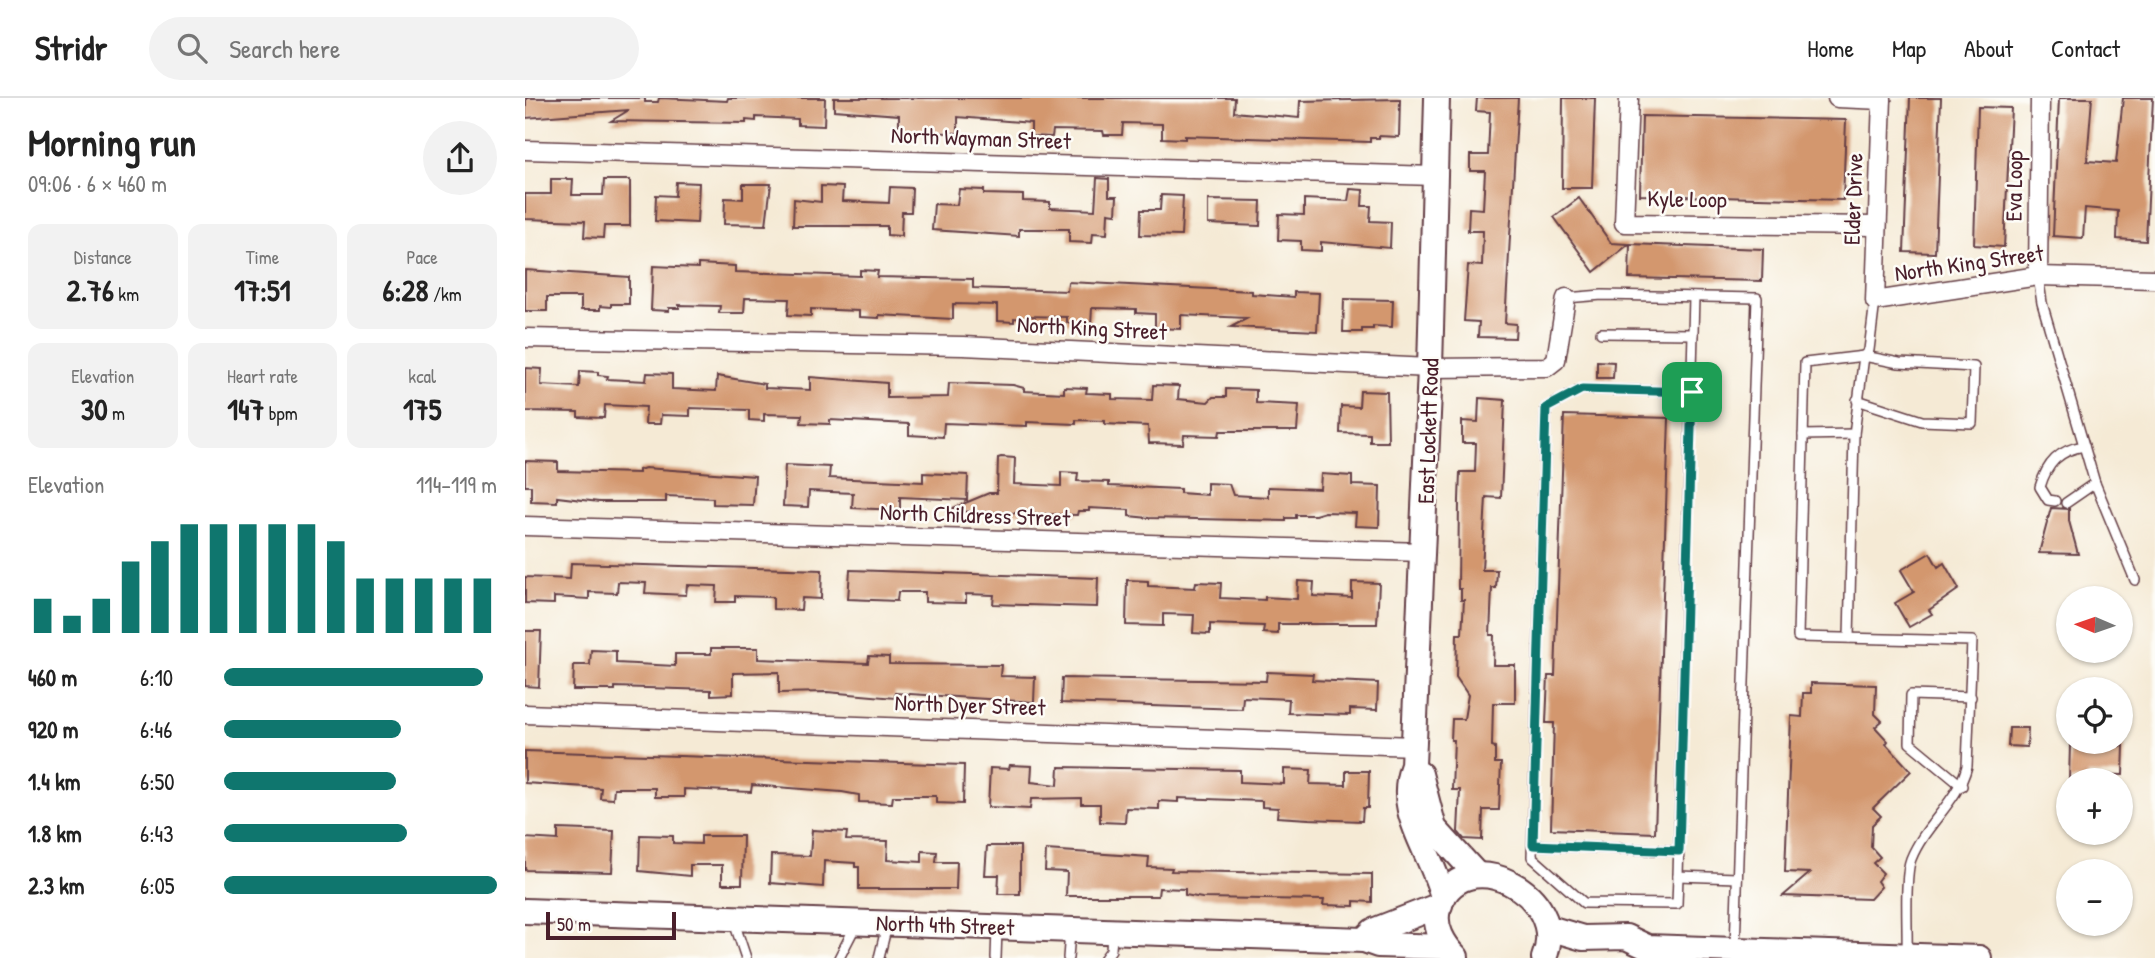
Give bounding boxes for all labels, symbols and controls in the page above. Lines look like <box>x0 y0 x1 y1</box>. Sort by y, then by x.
search box <box>149 17 639 80</box>
text: Stridr <box>35 26 107 70</box>
icon: search <box>173 29 211 67</box>
text: Search here <box>229 31 340 66</box>
text: Home <box>1807 32 1854 64</box>
text: Map <box>1892 32 1926 64</box>
text: About <box>1964 32 2013 64</box>
text: Contact <box>2051 32 2120 64</box>
text: Morning run <box>28 116 196 168</box>
street label: North Wayman Street <box>891 119 1073 156</box>
button: share <box>423 121 497 195</box>
street label: Eva Loop <box>1997 150 2030 222</box>
street label: Elder Drive <box>1835 153 1870 245</box>
text: 09:06 · 6 × 460 m <box>28 168 167 199</box>
street label: Kyle Loop <box>1647 182 1727 215</box>
street label: North King Street <box>1893 237 2046 288</box>
text: Distance <box>74 244 132 270</box>
text: Time <box>246 244 279 270</box>
text: Pace <box>406 244 438 270</box>
text: 2.76 <box>67 270 114 310</box>
text: 17:51 <box>234 270 291 310</box>
text: 6:28 <box>383 270 429 310</box>
text: km <box>114 281 139 307</box>
text: /km <box>429 281 462 307</box>
street label: North King Street <box>1016 308 1169 347</box>
street label: East Lockett Road <box>1409 358 1446 504</box>
pin <box>1662 362 1722 422</box>
text: Elevation <box>71 363 134 389</box>
text: Heart rate <box>227 363 298 389</box>
text: kcal <box>408 363 436 389</box>
icon: arrive <box>1673 373 1711 411</box>
text: 30 <box>81 389 108 429</box>
text: 147 <box>227 389 264 429</box>
text: 175 <box>403 389 441 429</box>
text: m <box>108 400 125 426</box>
text: bpm <box>264 400 298 426</box>
text: Elevation <box>28 469 104 500</box>
text: 114–119 m <box>416 469 497 500</box>
street label: North Childress Street <box>879 496 1072 533</box>
north arrow <box>2056 586 2133 663</box>
map controls <box>2056 586 2133 936</box>
text: 460 m <box>28 662 77 693</box>
text: 6:10 <box>140 662 173 693</box>
button: locate <box>2056 677 2133 754</box>
street label: North Dyer Street <box>894 686 1047 723</box>
text: 920 m <box>28 714 78 745</box>
text: 6:46 <box>140 714 172 745</box>
text: 1.4 km <box>28 766 80 797</box>
text: 6:50 <box>140 766 175 797</box>
button: + <box>2056 768 2133 845</box>
text: 1.8 km <box>28 818 82 849</box>
text: 6:43 <box>140 818 173 849</box>
button: − <box>2056 859 2133 936</box>
text: 2.3 km <box>28 870 84 901</box>
text: 6:05 <box>140 870 175 901</box>
street label: North 4th Street <box>875 907 1016 942</box>
scale bar <box>546 909 675 941</box>
text: 50 m <box>557 911 591 937</box>

